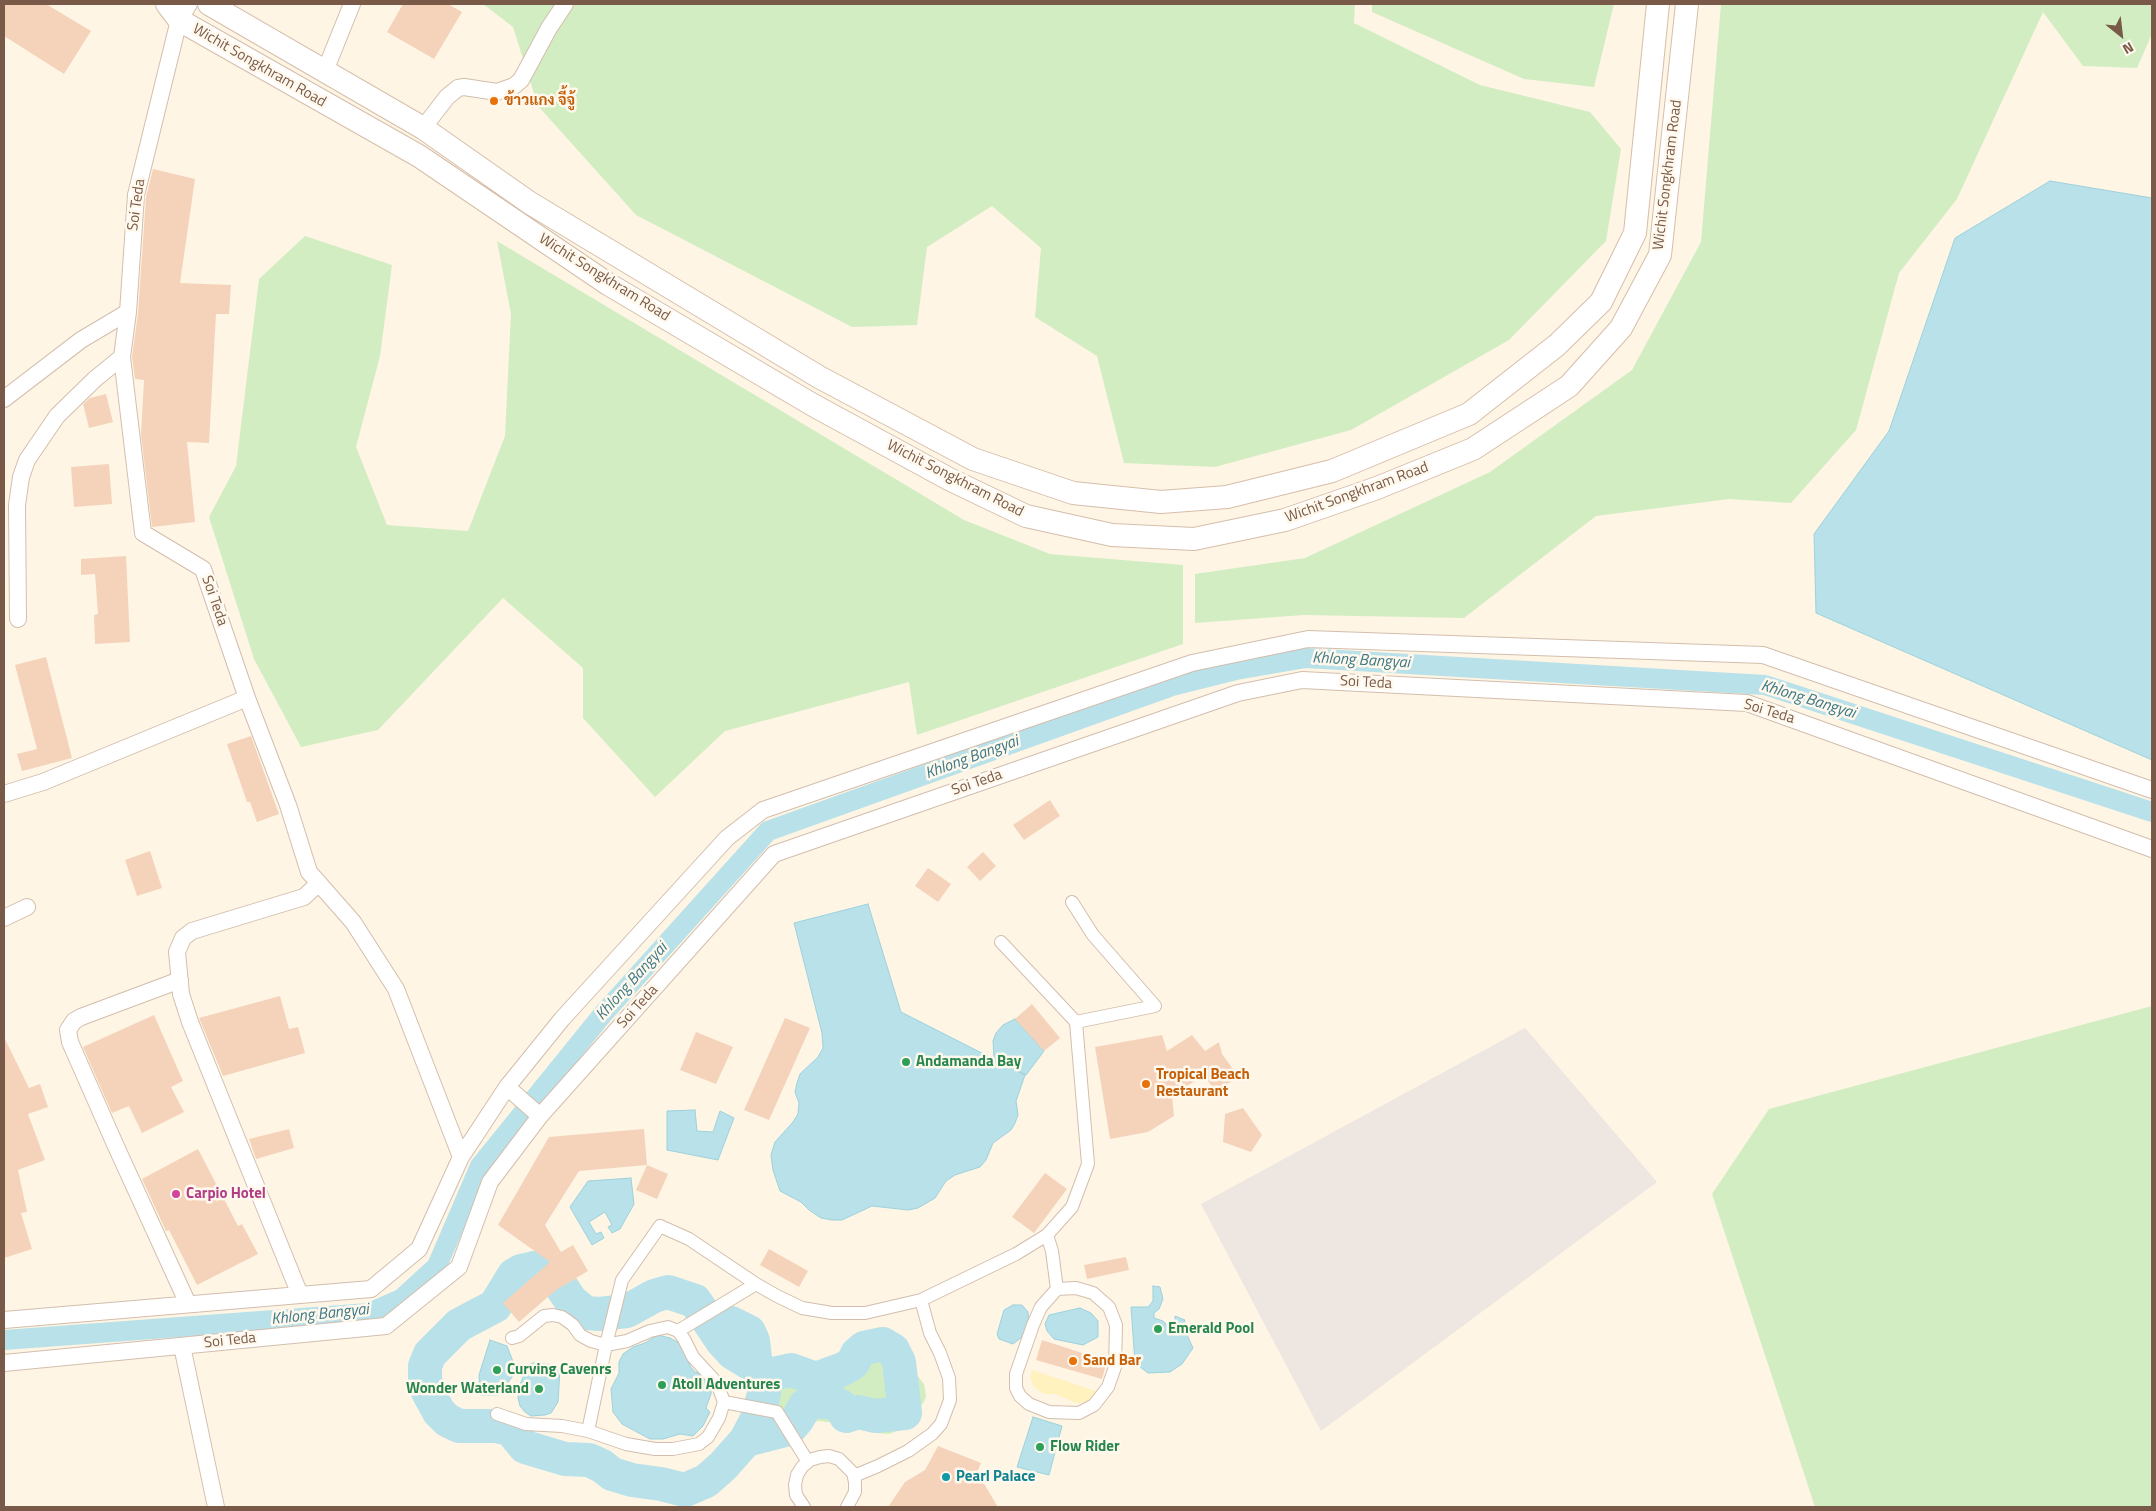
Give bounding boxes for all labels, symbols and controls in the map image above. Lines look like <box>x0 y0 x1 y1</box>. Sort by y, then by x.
north arrow <box>2096 10 2146 60</box>
street label: Wichit Songkhram Road <box>189 20 329 112</box>
text: N <box>2119 37 2138 60</box>
place label: ข้าวแกง จี้จู้ <box>504 92 575 110</box>
marker: ข้าวแกง จี้จู้ <box>488 95 500 107</box>
street label: Wichit Songkhram Road <box>1650 99 1686 251</box>
street label: Soi Teda <box>124 178 150 232</box>
street label: Wichit Songkhram Road <box>535 230 673 326</box>
street label: Wichit Songkhram Road <box>884 437 1026 521</box>
street label: Wichit Songkhram Road <box>1283 459 1431 527</box>
street label: Soi Teda <box>197 573 231 629</box>
water label: Khlong Bangyai <box>1312 649 1410 673</box>
street label: Soi Teda <box>1339 673 1393 693</box>
water label: Khlong Bangyai <box>1758 677 1858 723</box>
street label: Soi Teda <box>1741 696 1797 728</box>
water label: Khlong Bangyai <box>923 732 1021 784</box>
street label: Soi Teda <box>949 766 1005 800</box>
water label: Khlong Bangyai <box>592 939 672 1025</box>
street label: Soi Teda <box>614 982 662 1032</box>
place label: Andamanda Bay <box>916 1053 1021 1071</box>
marker: Andamanda Bay <box>900 1056 912 1068</box>
place label: Tropical Beach Restaurant <box>1156 1066 1250 1101</box>
marker: Tropical Beach Restaurant <box>1140 1078 1152 1090</box>
place label: Carpio Hotel <box>186 1185 266 1203</box>
marker: Carpio Hotel <box>170 1188 182 1200</box>
water label: Khlong Bangyai <box>270 1300 370 1330</box>
place label: Emerald Pool <box>1168 1320 1254 1338</box>
marker: Emerald Pool <box>1152 1323 1164 1335</box>
street label: Soi Teda <box>203 1329 257 1353</box>
place label: Sand Bar <box>1083 1352 1141 1370</box>
marker: Sand Bar <box>1067 1355 1079 1367</box>
place label: Curving Cavenrs <box>507 1361 612 1379</box>
marker: Curving Cavenrs <box>491 1364 503 1376</box>
place label: Atoll Adventures <box>672 1376 780 1394</box>
marker: Atoll Adventures <box>656 1379 668 1391</box>
place label: Wonder Waterland <box>406 1380 529 1398</box>
marker: Wonder Waterland <box>533 1383 545 1395</box>
place label: Flow Rider <box>1050 1438 1120 1456</box>
marker: Flow Rider <box>1034 1441 1046 1453</box>
place label: Pearl Palace <box>956 1468 1035 1486</box>
marker: Pearl Palace <box>940 1471 952 1483</box>

